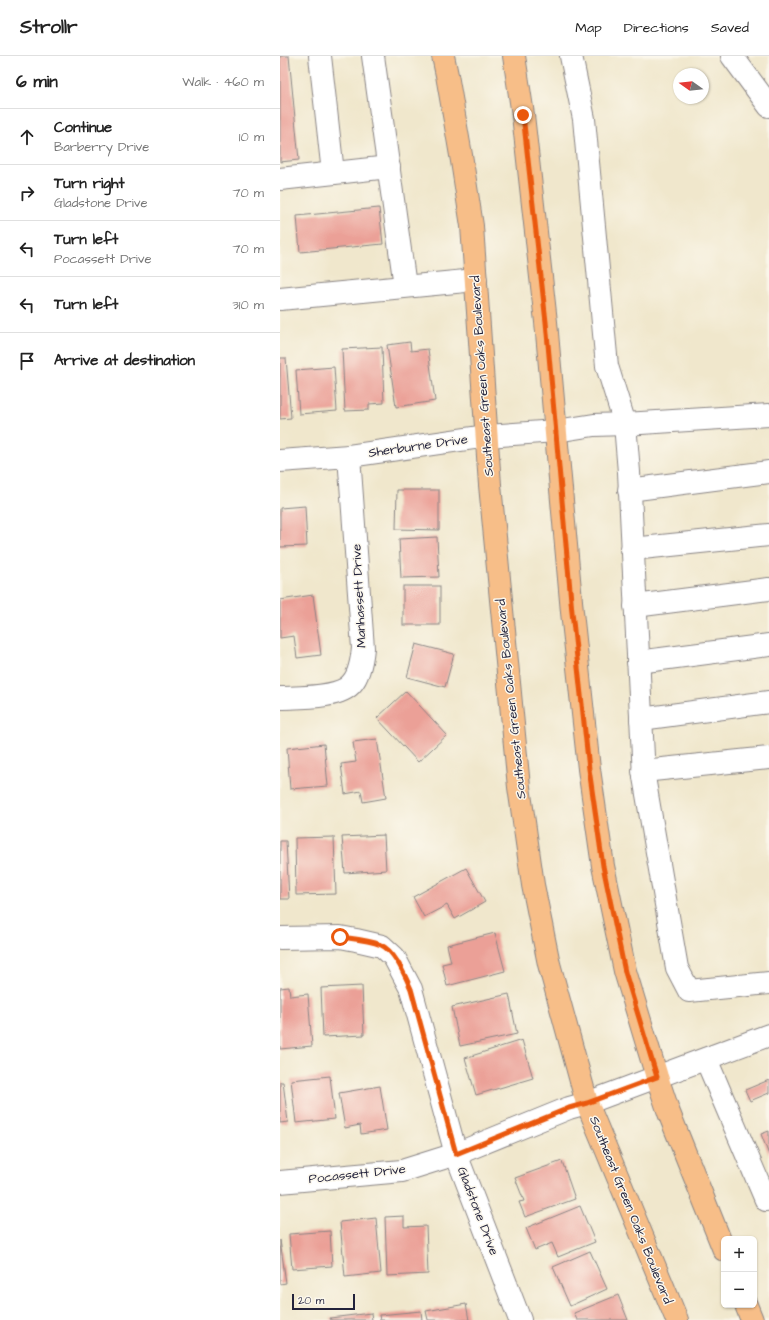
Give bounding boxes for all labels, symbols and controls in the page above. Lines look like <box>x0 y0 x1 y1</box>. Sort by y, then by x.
text: Strollr <box>20 14 78 41</box>
text: Map <box>575 18 602 38</box>
text: Directions <box>624 18 689 38</box>
text: Saved <box>711 18 749 38</box>
north arrow <box>673 68 709 104</box>
text: 6 min <box>16 70 58 94</box>
text: Walk · 460 m <box>182 73 264 91</box>
route end <box>514 106 532 124</box>
text: Continue <box>54 117 112 138</box>
icon: ahead <box>16 126 38 148</box>
text: 10 m <box>239 128 264 146</box>
text: Barberry Drive <box>54 138 149 156</box>
text: Turn right <box>54 173 125 194</box>
icon: right <box>16 182 38 204</box>
text: 70 m <box>232 184 264 202</box>
text: Gladstone Drive <box>54 194 148 212</box>
text: Turn left <box>54 229 118 250</box>
icon: left <box>16 238 38 260</box>
text: 70 m <box>232 240 264 258</box>
text: Pocassett Drive <box>54 250 152 268</box>
street label: Southeast Green Oaks Boulevard <box>466 275 498 477</box>
icon: left <box>16 294 38 316</box>
text: Turn left <box>54 294 118 315</box>
text: 310 m <box>232 296 264 314</box>
icon: arrive <box>16 350 38 372</box>
text: Arrive at destination <box>54 350 195 371</box>
street label: Sherburne Drive <box>367 430 469 462</box>
street label: Manhassett Drive <box>347 544 371 648</box>
street label: Southeast Green Oaks Boulevard <box>492 598 530 800</box>
route start <box>331 928 349 946</box>
street label: Southeast Green Oaks Boulevard <box>585 1113 677 1307</box>
street label: Pocassett Drive <box>308 1160 406 1188</box>
street label: Gladstone Drive <box>453 1164 503 1258</box>
map controls <box>721 1236 757 1308</box>
button: + <box>721 1236 757 1272</box>
button: − <box>721 1272 757 1308</box>
scale bar <box>292 1292 355 1311</box>
text: 20 m <box>298 1293 324 1308</box>

